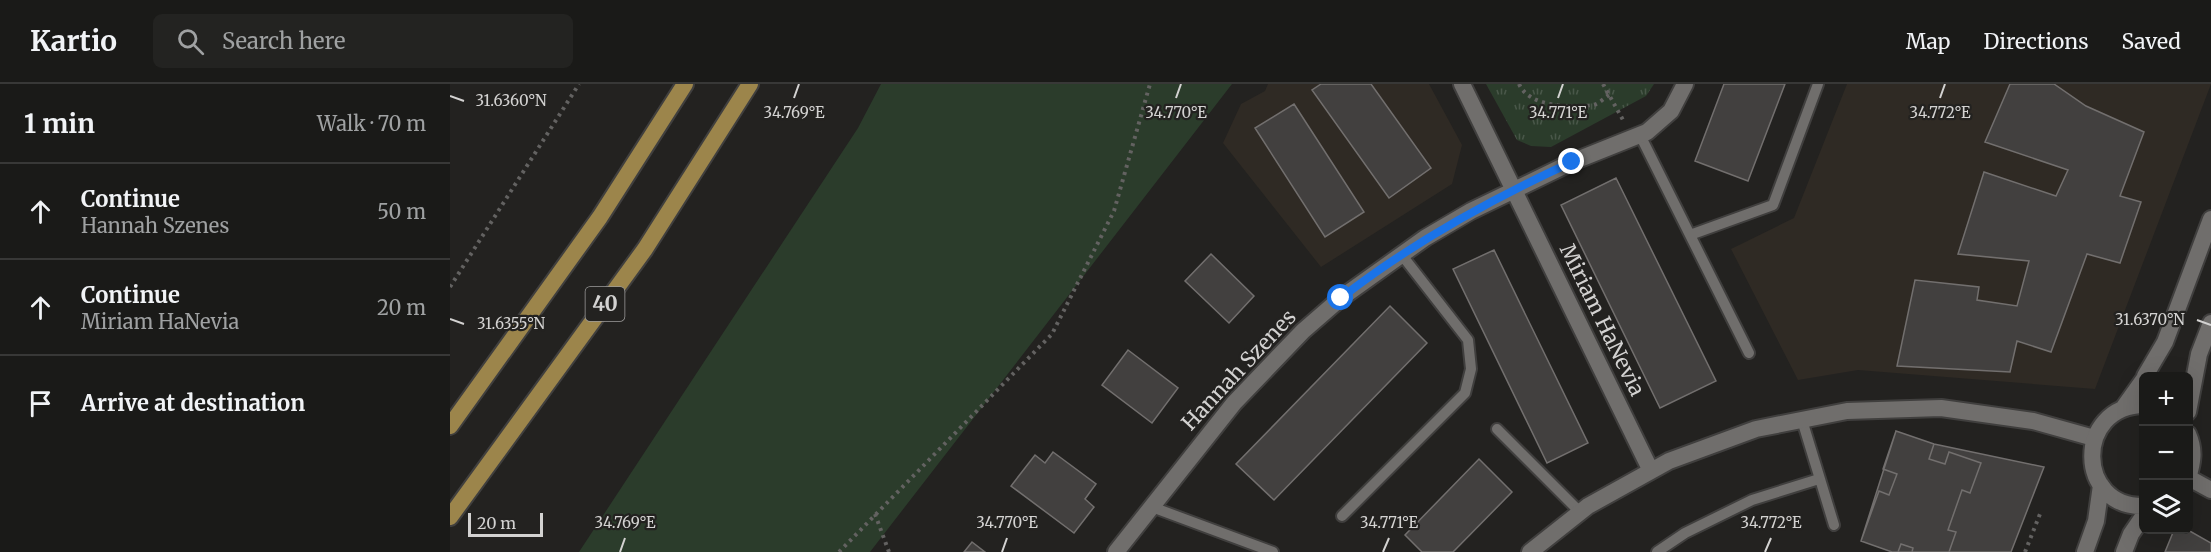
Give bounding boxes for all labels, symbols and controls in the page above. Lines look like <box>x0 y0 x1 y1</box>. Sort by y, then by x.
search box <box>153 14 573 68</box>
text: Kartio <box>30 23 117 59</box>
icon: search <box>174 25 207 58</box>
text: Search here <box>222 27 345 55</box>
text: Map <box>1906 28 1950 55</box>
text: Directions <box>1983 28 2088 55</box>
text: Saved <box>2121 28 2181 55</box>
text: 31.6360°N <box>475 91 547 110</box>
text: 34.769°E <box>764 103 825 122</box>
text: 34.770°E <box>1145 103 1207 122</box>
text: 34.771°E <box>1529 103 1588 122</box>
text: 34.772°E <box>1910 103 1971 122</box>
text: 1 min <box>24 107 95 140</box>
text: Walk · 70 m <box>317 111 426 136</box>
route end <box>1558 148 1584 174</box>
text: Continue <box>81 185 180 213</box>
icon: ahead <box>24 195 57 228</box>
text: 50 m <box>377 199 426 224</box>
text: Hannah Szenes <box>81 213 229 238</box>
street label: Miriam HaNevia <box>1554 239 1651 400</box>
text: Continue <box>81 281 180 309</box>
route start <box>1327 284 1353 310</box>
road number: 40 <box>586 287 624 321</box>
icon: ahead <box>24 291 57 324</box>
text: 20 m <box>377 295 426 320</box>
street label: Hannah Szenes <box>1176 304 1302 436</box>
text: Miriam HaNevia <box>81 309 239 334</box>
text: 31.6370°N <box>2115 310 2185 329</box>
text: 31.6355°N <box>477 314 545 333</box>
map controls <box>2139 372 2193 534</box>
button: + <box>2139 372 2193 426</box>
icon: arrive <box>24 387 57 420</box>
text: Arrive at destination <box>81 389 305 417</box>
button: − <box>2139 426 2193 480</box>
button: layers <box>2139 480 2193 534</box>
scale bar <box>468 510 543 538</box>
text: 20 m <box>477 513 516 533</box>
text: 34.769°E <box>595 513 656 532</box>
text: 34.770°E <box>976 513 1038 532</box>
text: 34.771°E <box>1360 513 1419 532</box>
text: 34.772°E <box>1741 513 1802 532</box>

